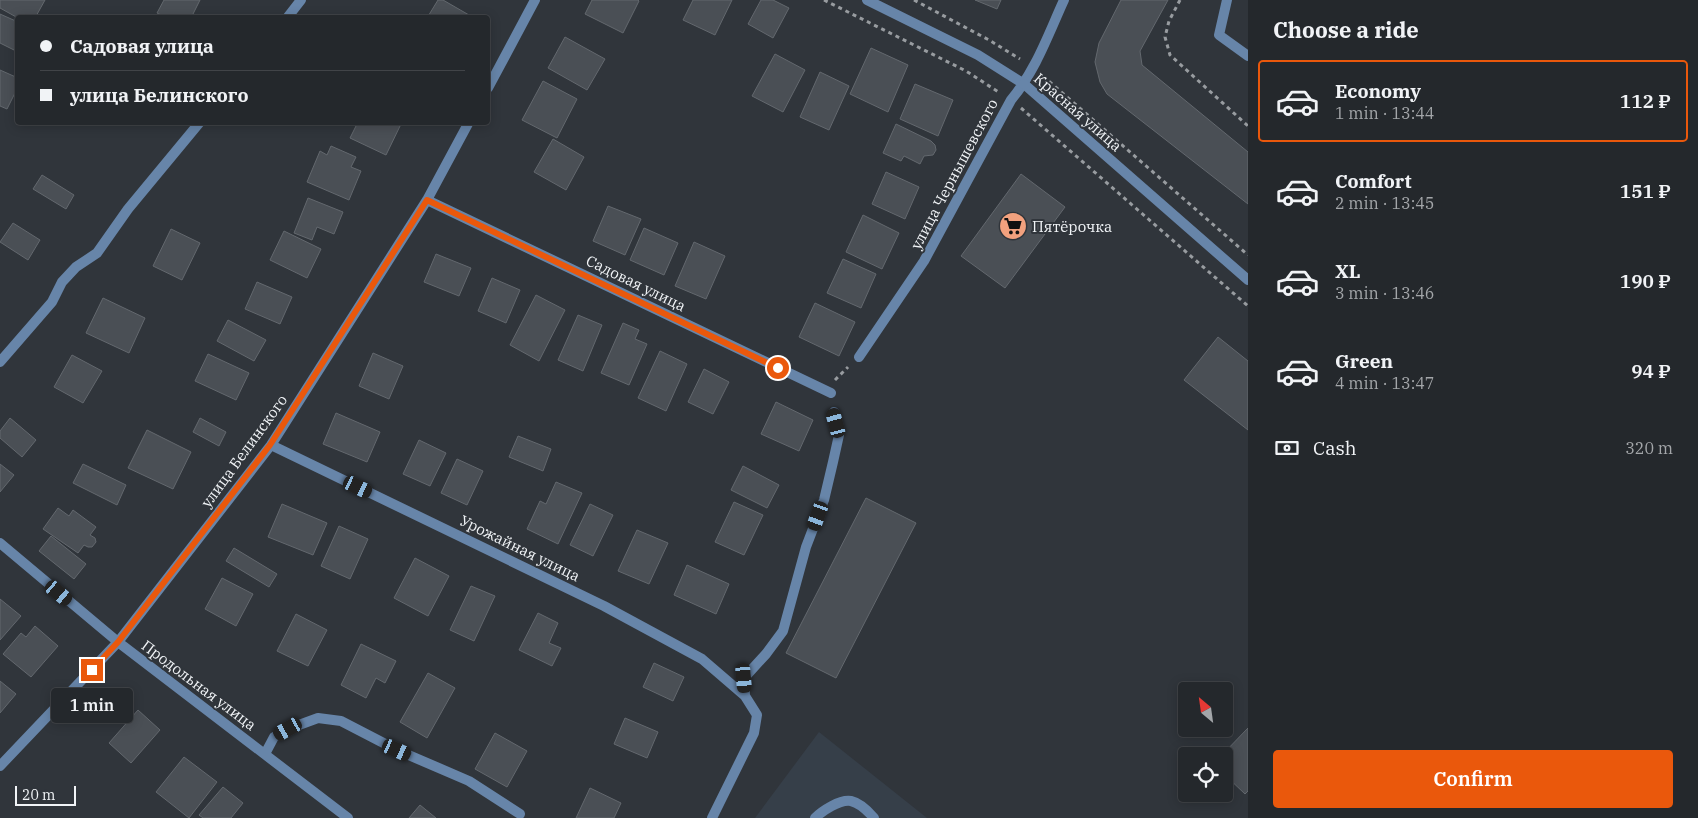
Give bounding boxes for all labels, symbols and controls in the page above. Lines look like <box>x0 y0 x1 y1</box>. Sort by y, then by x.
text: Choose a ride <box>1273 15 1419 44</box>
text: Садовая улица <box>70 34 214 58</box>
street label: Красная улица <box>1030 69 1126 155</box>
icon: car <box>1275 79 1320 124</box>
text: Economy <box>1335 79 1421 103</box>
text: улица Белинского <box>70 83 249 107</box>
text: 112 ₽ <box>1620 89 1671 113</box>
street label: улица Чернышевского <box>906 95 1002 253</box>
text: 1 min · 13:44 <box>1335 103 1434 123</box>
icon: car <box>1275 169 1320 214</box>
text: Comfort <box>1335 169 1412 193</box>
text: 151 ₽ <box>1620 179 1671 203</box>
text: 2 min · 13:45 <box>1335 193 1434 213</box>
supermarket icon: Пятёрочка <box>998 211 1028 241</box>
place label: Пятёрочка <box>1032 217 1112 236</box>
street label: Садовая улица <box>583 251 689 315</box>
icon: car <box>1275 259 1320 304</box>
text: XL <box>1335 259 1361 283</box>
text: 190 ₽ <box>1620 269 1671 293</box>
text: 3 min · 13:46 <box>1335 283 1434 303</box>
icon: car <box>1275 349 1320 394</box>
text: Green <box>1335 349 1393 373</box>
route start <box>767 357 789 379</box>
text: 94 ₽ <box>1631 359 1671 383</box>
text: 4 min · 13:47 <box>1335 373 1434 393</box>
street label: улица Белинского <box>197 391 291 511</box>
car <box>824 407 847 439</box>
icon: cash <box>1273 434 1301 462</box>
text: Cash <box>1313 436 1357 460</box>
text: 320 m <box>1625 438 1673 458</box>
car <box>341 474 374 500</box>
car <box>805 499 830 533</box>
street label: Урожайная улица <box>457 511 583 585</box>
car <box>42 578 75 608</box>
street label: Продольная улица <box>138 636 260 734</box>
route end <box>81 659 103 681</box>
car <box>735 662 752 694</box>
north arrow <box>1178 682 1232 738</box>
map controls <box>1178 682 1233 802</box>
callout: 1 min <box>51 688 133 722</box>
text: 1 min <box>70 695 114 715</box>
car <box>271 715 304 743</box>
car <box>380 737 413 763</box>
button: locate <box>1178 747 1233 802</box>
button: Confirm <box>1273 750 1673 808</box>
scale bar <box>15 783 76 806</box>
text: 20 m <box>22 786 55 804</box>

